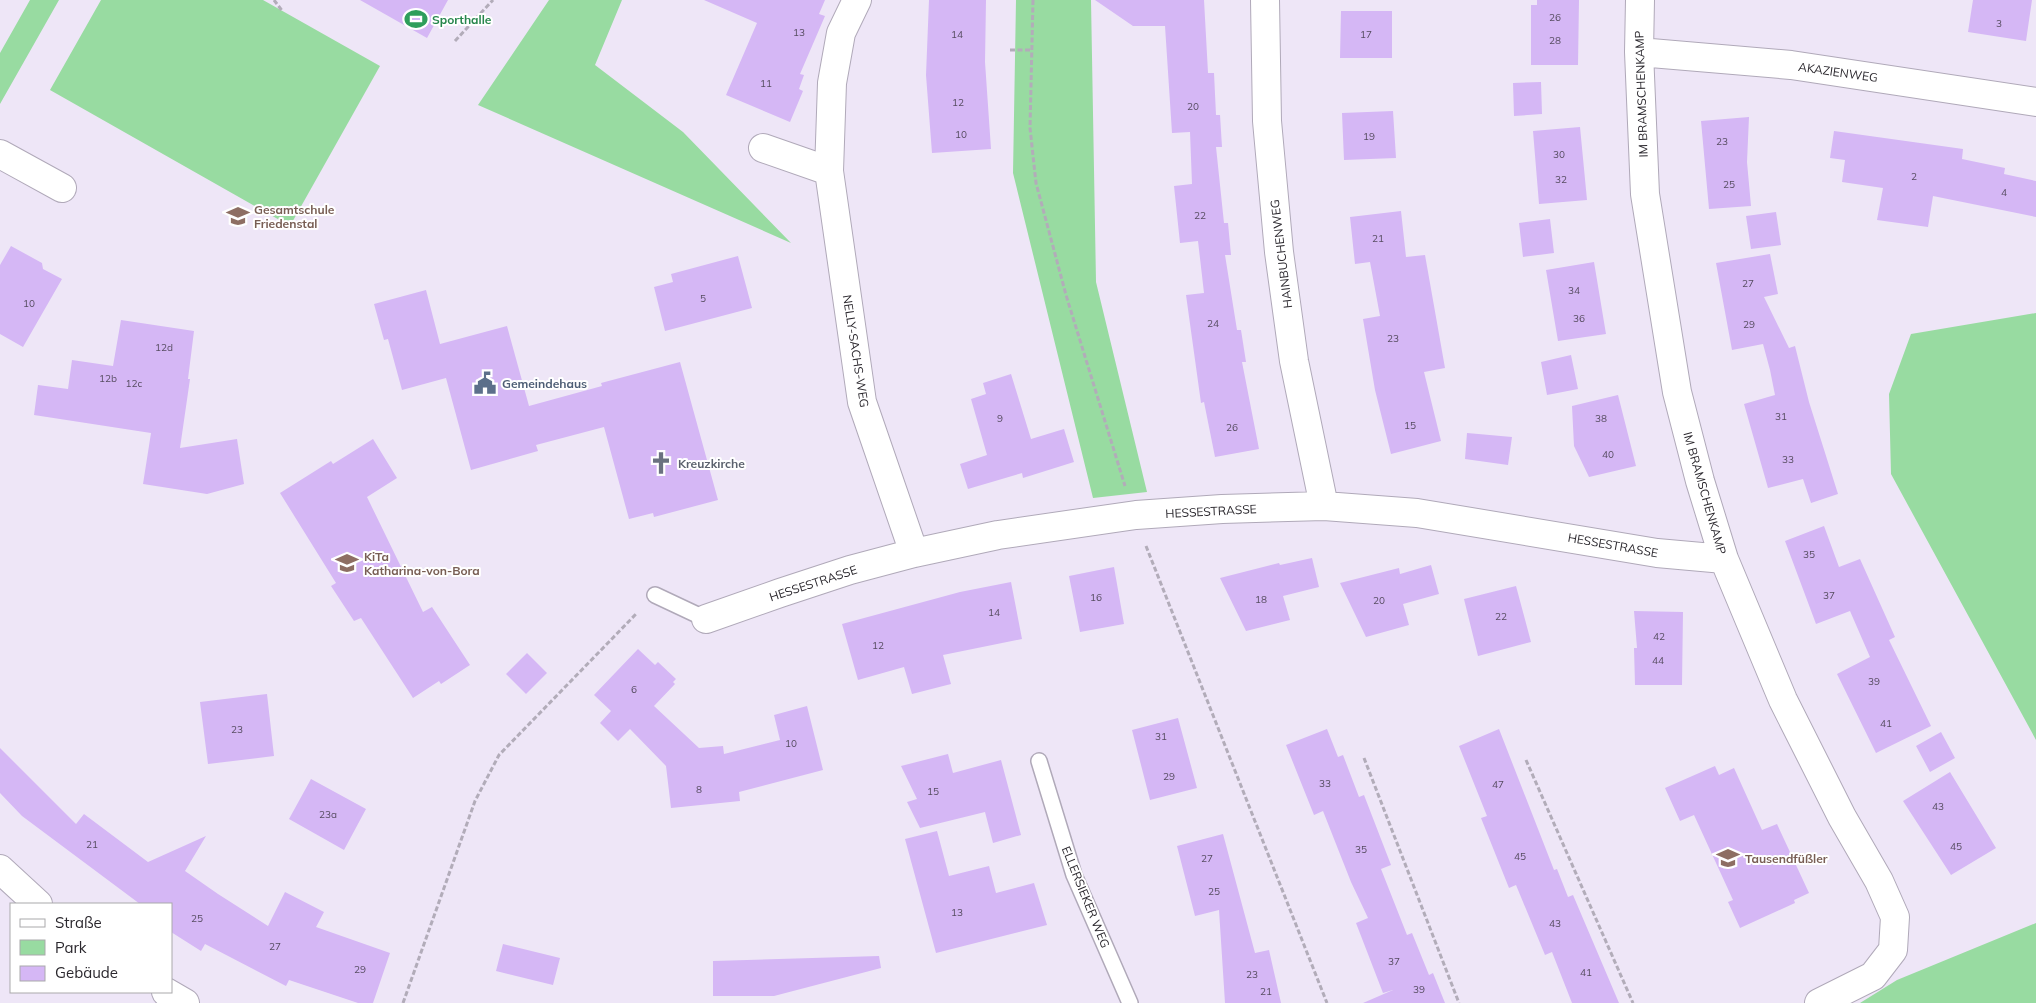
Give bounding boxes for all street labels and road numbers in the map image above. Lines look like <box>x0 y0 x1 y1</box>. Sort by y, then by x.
street label: IM BRAMSCHENKAMP <box>1631 30 1651 158</box>
street label: AKAZIENWEG <box>1797 59 1879 85</box>
street label: HAINBUCHENWEG <box>1267 199 1295 309</box>
street label: NELLY-SACHS-WEG <box>840 294 872 408</box>
street label: IM BRAMSCHENKAMP <box>1680 430 1730 556</box>
street label: HESSESTRASSE <box>1165 501 1257 521</box>
street label: HESSESTRASSE <box>1567 530 1659 560</box>
street label: HESSESTRASSE <box>767 562 859 604</box>
street label: ELLERSIEKER WEG <box>1059 844 1113 950</box>

